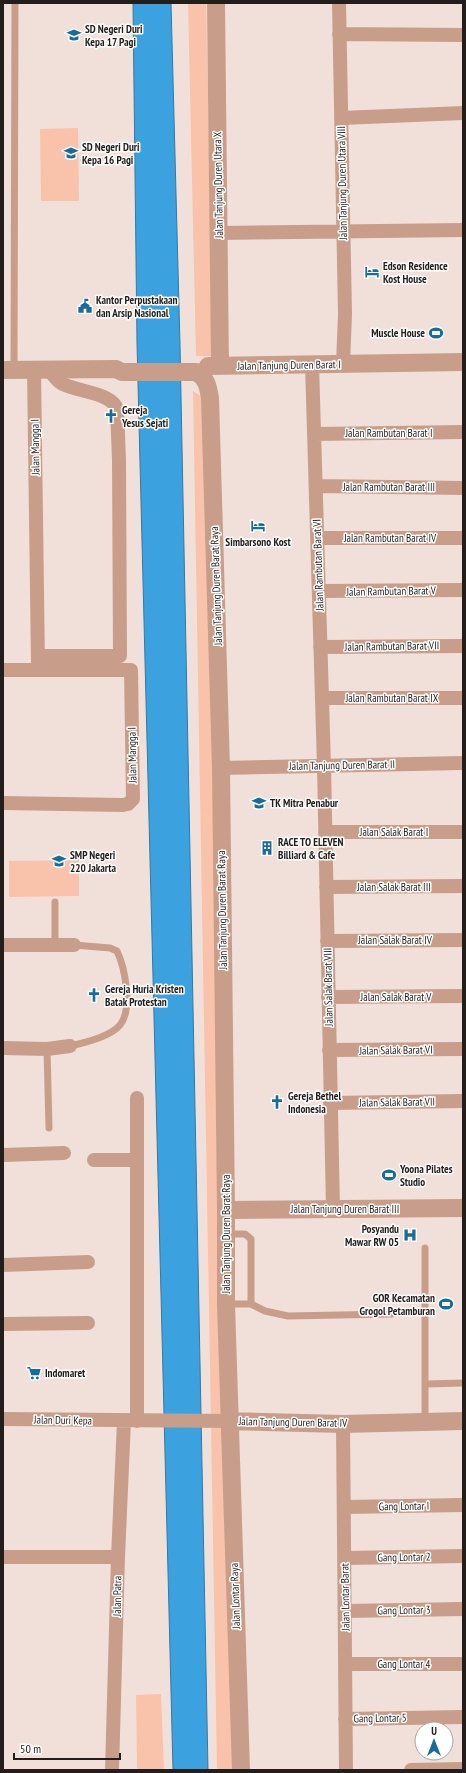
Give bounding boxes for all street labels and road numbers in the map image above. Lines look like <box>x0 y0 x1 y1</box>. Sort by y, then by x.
street label: Jalan Tanjung Duren Utara VIII <box>334 126 350 241</box>
street label: Jalan Tanjung Duren Utara X <box>210 131 226 239</box>
street label: Jalan Tanjung Duren Barat I <box>236 357 341 373</box>
street label: Jalan Mangga I <box>28 419 43 476</box>
street label: Jalan Rambutan Barat I <box>344 426 433 440</box>
street label: Jalan Rambutan Barat III <box>342 480 435 494</box>
street label: Jalan Rambutan Barat VI <box>309 519 327 612</box>
street label: Jalan Tanjung Duren Barat Raya <box>207 526 225 647</box>
street label: Jalan Rambutan Barat IV <box>343 531 437 545</box>
street label: Jalan Rambutan Barat V <box>345 583 437 599</box>
street label: Jalan Rambutan Barat VII <box>344 638 439 654</box>
street label: Jalan Rambutan Barat IX <box>345 691 439 705</box>
street label: Jalan Mangga I <box>125 727 140 784</box>
street label: Jalan Tanjung Duren Barat II <box>288 757 395 773</box>
street label: Jalan Salak Barat I <box>359 825 428 839</box>
street label: Jalan Tanjung Duren Barat Raya <box>214 850 230 971</box>
street label: Jalan Salak Barat III <box>356 880 431 894</box>
street label: Jalan Salak Barat IV <box>357 933 433 947</box>
street label: Jalan Salak Barat VIII <box>320 948 336 1027</box>
street label: Jalan Salak Barat V <box>360 990 432 1004</box>
street label: Jalan Salak Barat VI <box>358 1042 433 1058</box>
street label: Jalan Salak Barat VII <box>358 1094 435 1110</box>
street label: Jalan Tanjung Duren Barat Raya <box>219 1175 233 1295</box>
street label: Jalan Tanjung Duren Barat III <box>290 1202 399 1216</box>
street label: Jalan Duri Kepa <box>33 1412 92 1428</box>
street label: Jalan Tanjung Duren Barat IV <box>238 1414 348 1430</box>
street label: Gang Lontar I <box>379 1499 429 1513</box>
street label: Gang Lontar 2 <box>377 1550 431 1564</box>
street label: Jalan Lontar Raya <box>227 1563 243 1630</box>
street label: Jalan Lontar Barat <box>337 1563 353 1632</box>
street label: Jalan Patra <box>110 1576 124 1617</box>
street label: Gang Lontar 3 <box>377 1603 431 1617</box>
street label: Gang Lontar 4 <box>377 1657 431 1671</box>
street label: Gang Lontar 5 <box>353 1711 407 1725</box>

